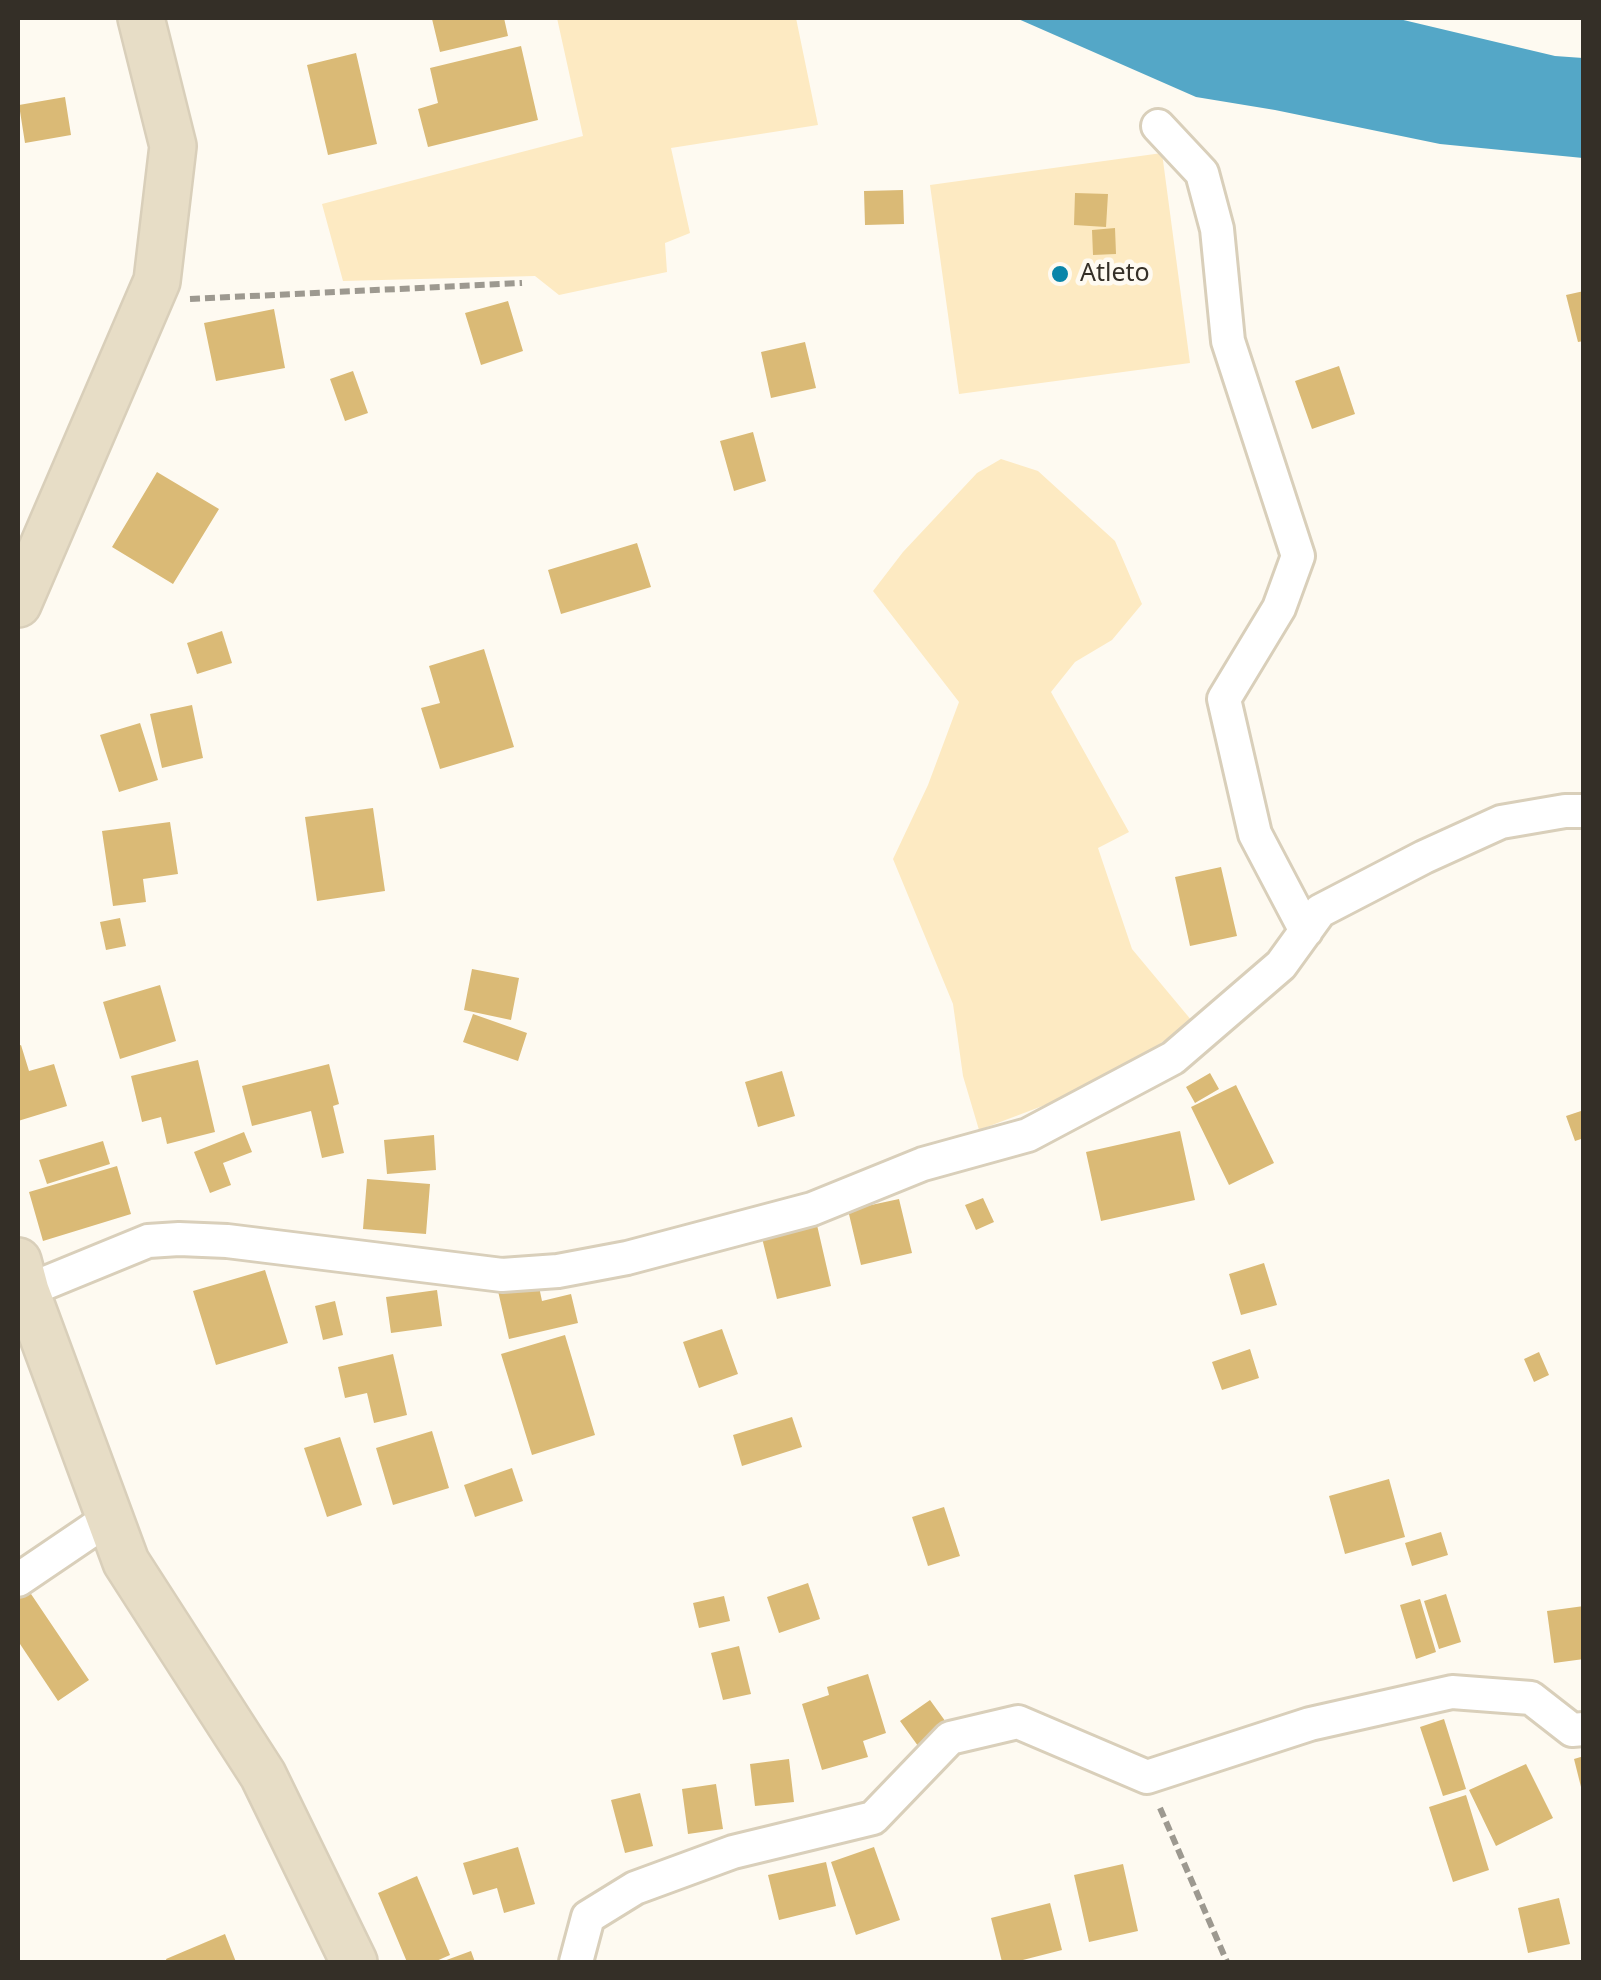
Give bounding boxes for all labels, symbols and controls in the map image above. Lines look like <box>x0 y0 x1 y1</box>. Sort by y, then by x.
place label: Atleto <box>1080 259 1150 289</box>
marker: Atleto <box>1049 263 1071 285</box>

